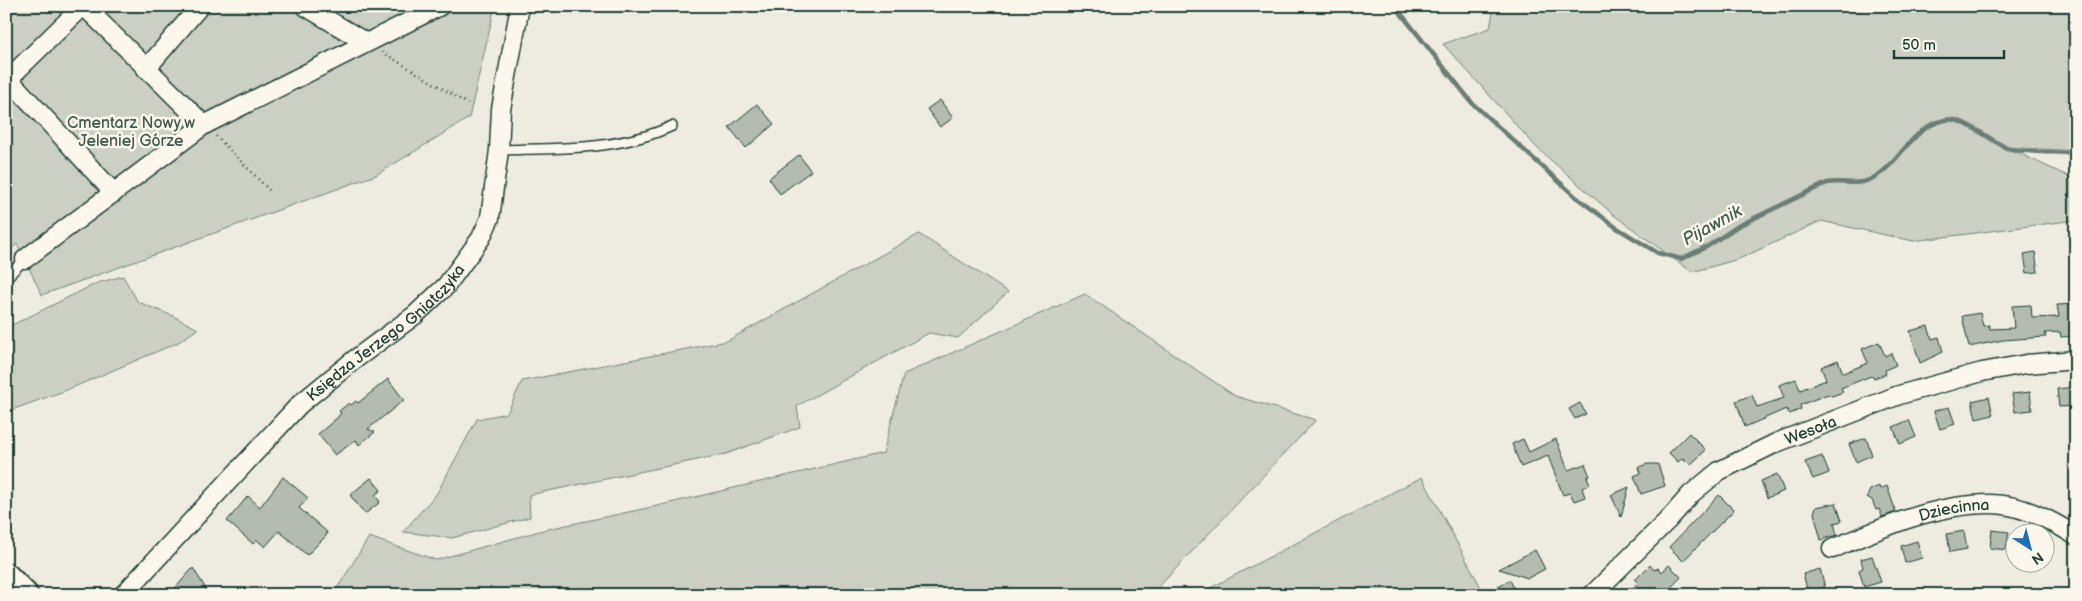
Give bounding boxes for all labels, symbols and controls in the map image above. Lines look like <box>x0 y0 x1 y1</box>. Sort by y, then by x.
scale bar <box>1894 28 2004 60</box>
text: 50 m <box>1902 36 1936 55</box>
park label: Cmentarz Nowy w Jeleniej Górze <box>67 114 195 151</box>
water label: Pijawnik <box>1679 200 1747 250</box>
street label: Księdza Jerzego Gniatczyka <box>303 261 470 406</box>
street label: Wesoła <box>1782 412 1839 450</box>
street label: Dziecinna <box>1917 496 1990 526</box>
north arrow <box>2004 524 2054 574</box>
text: N <box>2028 548 2047 568</box>

